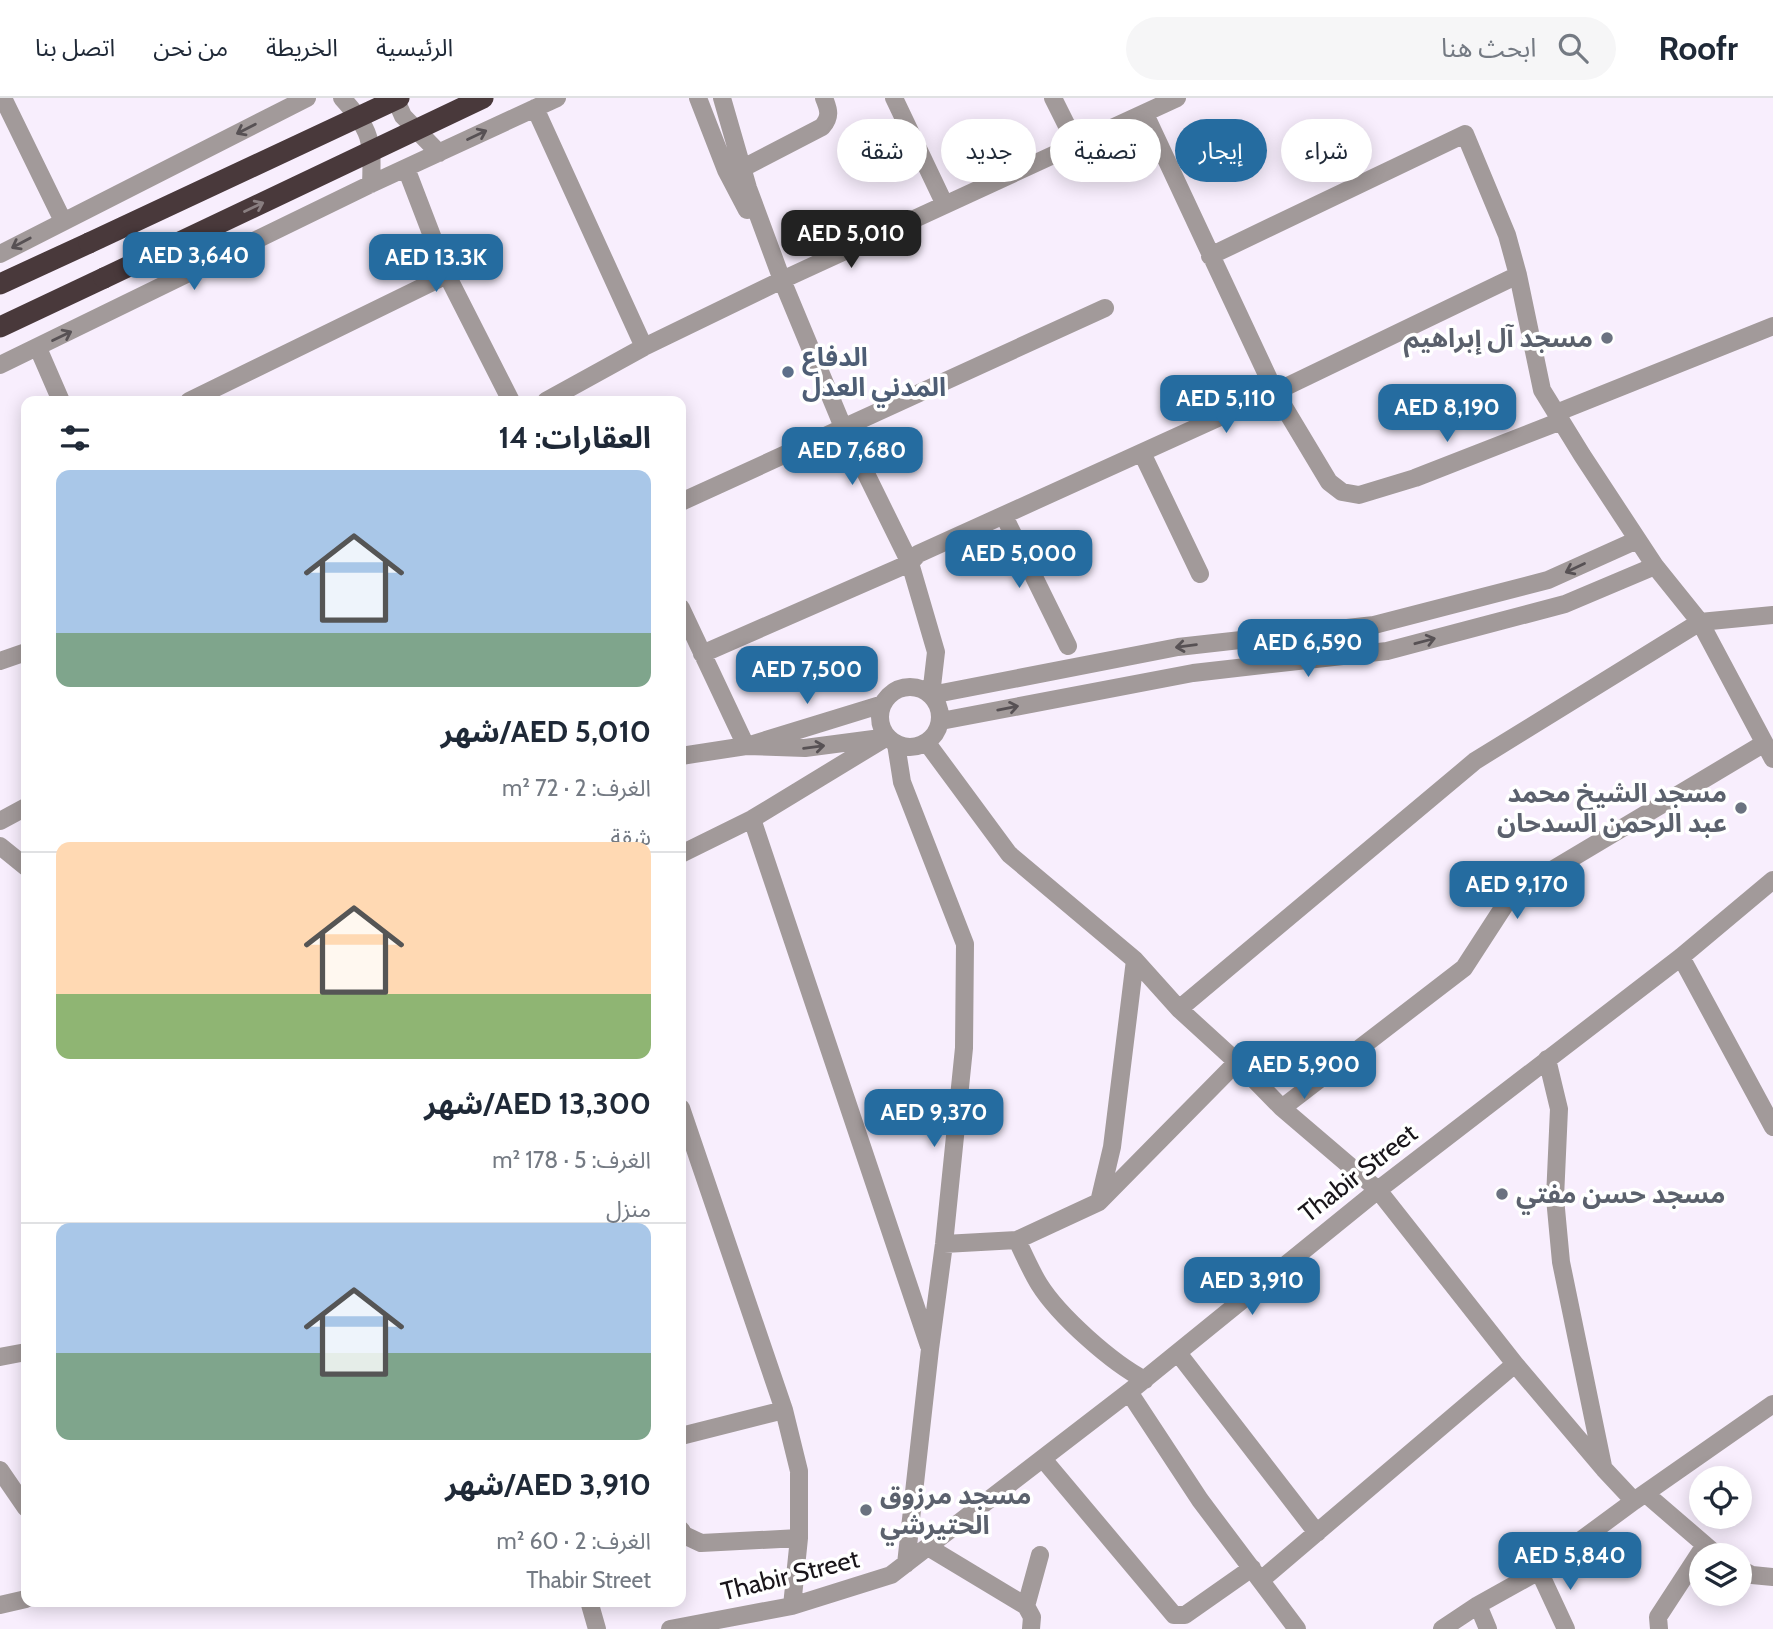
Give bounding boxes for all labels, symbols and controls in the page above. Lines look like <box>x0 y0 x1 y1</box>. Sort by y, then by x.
search box <box>1126 17 1616 80</box>
text: Roofr <box>1658 28 1738 68</box>
icon: search <box>1554 29 1592 67</box>
text: ابحث هنا <box>1441 32 1536 64</box>
text: اتصل بنا <box>35 33 115 62</box>
text: من نحن <box>153 33 228 62</box>
text: الخريطة <box>266 33 338 62</box>
text: الرئيسية <box>376 33 453 62</box>
chip: شقة <box>837 119 927 182</box>
chip: جديد <box>941 119 1036 182</box>
chip: تصفية <box>1050 119 1161 182</box>
chip: إيجار <box>1175 119 1267 182</box>
chip: شراء <box>1281 119 1372 182</box>
one-way arrow <box>236 122 257 136</box>
one-way arrow <box>466 128 487 141</box>
one-way arrow <box>243 199 264 213</box>
pin: AED 5,010 <box>771 211 931 270</box>
text: AED 5,010 <box>797 219 905 247</box>
pin: AED 3,640 <box>114 232 274 292</box>
pin: AED 13.3K <box>356 234 516 294</box>
one-way arrow <box>12 236 32 250</box>
text: AED 3,640 <box>139 241 249 269</box>
text: AED 13.3K <box>385 243 487 271</box>
place label: مسجد آل إبراهيم <box>1404 322 1593 358</box>
one-way arrow <box>51 329 72 342</box>
marker: مسجد آل إبراهيم <box>1599 330 1615 346</box>
place label: الدفاع المدني العدل <box>802 341 946 408</box>
marker: الدفاع المدني العدل <box>780 364 796 380</box>
pin: AED 5,110 <box>1146 376 1306 435</box>
text: AED 5,110 <box>1176 384 1276 412</box>
pin: AED 8,190 <box>1367 384 1527 444</box>
text: AED 8,190 <box>1394 393 1500 421</box>
icon: filters <box>56 419 94 457</box>
text: العقارات: 14 <box>498 419 651 456</box>
pin: AED 7,680 <box>772 428 932 487</box>
text: AED 7,680 <box>798 436 906 464</box>
icon: home <box>291 515 417 641</box>
pin: AED 5,000 <box>939 531 1099 590</box>
text: AED 5,000 <box>961 539 1077 567</box>
one-way arrow <box>1565 562 1586 575</box>
pin: AED 6,590 <box>1228 620 1388 679</box>
text: AED 6,590 <box>1254 628 1362 656</box>
one-way arrow <box>1414 634 1436 647</box>
one-way arrow <box>1175 640 1198 653</box>
pin: AED 7,500 <box>727 646 887 706</box>
text: AED 7,500 <box>752 655 862 683</box>
one-way arrow <box>996 701 1019 715</box>
text: AED 5,010/شهر <box>441 713 651 750</box>
one-way arrow <box>802 740 825 753</box>
text: الغرف: 2 · 72 m² <box>502 774 651 802</box>
place label: مسجد الشيخ محمد عبد الرحمن السدحان <box>1497 777 1727 839</box>
marker: مسجد الشيخ محمد عبد الرحمن السدحان <box>1733 800 1749 816</box>
text: شقة <box>610 823 651 851</box>
pin: AED 9,170 <box>1437 862 1597 921</box>
text: AED 9,170 <box>1466 870 1568 898</box>
icon: home <box>291 887 417 1013</box>
pin: AED 5,900 <box>1224 1042 1384 1101</box>
text: AED 5,900 <box>1248 1050 1360 1078</box>
text: AED 13,300/شهر <box>424 1085 651 1122</box>
pin: AED 9,370 <box>854 1090 1014 1149</box>
text: AED 9,370 <box>880 1098 988 1126</box>
street label: Thabir Street <box>1293 1117 1424 1229</box>
text: الغرف: 5 · 178 m² <box>492 1146 651 1174</box>
place label: مسجد حسن مفتي <box>1516 1178 1725 1215</box>
marker: مسجد حسن مفتي <box>1494 1186 1510 1202</box>
text: منزل <box>606 1195 651 1223</box>
pin: AED 3,910 <box>1172 1258 1332 1317</box>
text: AED 3,910 <box>1200 1266 1304 1294</box>
icon: home <box>291 1269 417 1395</box>
text: AED 3,910/شهر <box>445 1466 651 1503</box>
map controls <box>1689 1466 1752 1606</box>
button: locate <box>1689 1466 1752 1529</box>
place label: مسجد مرزوق الحتيرشي <box>880 1479 1031 1546</box>
marker: مسجد مرزوق الحتيرشي <box>858 1502 874 1518</box>
text: الغرف: 2 · 60 m² <box>497 1527 651 1555</box>
pin: AED 5,840 <box>1490 1532 1650 1592</box>
text: AED 5,840 <box>1514 1541 1626 1569</box>
street label: Thabir Street <box>718 1542 863 1608</box>
button: layers <box>1689 1543 1752 1606</box>
text: Thabir Street <box>526 1566 651 1594</box>

